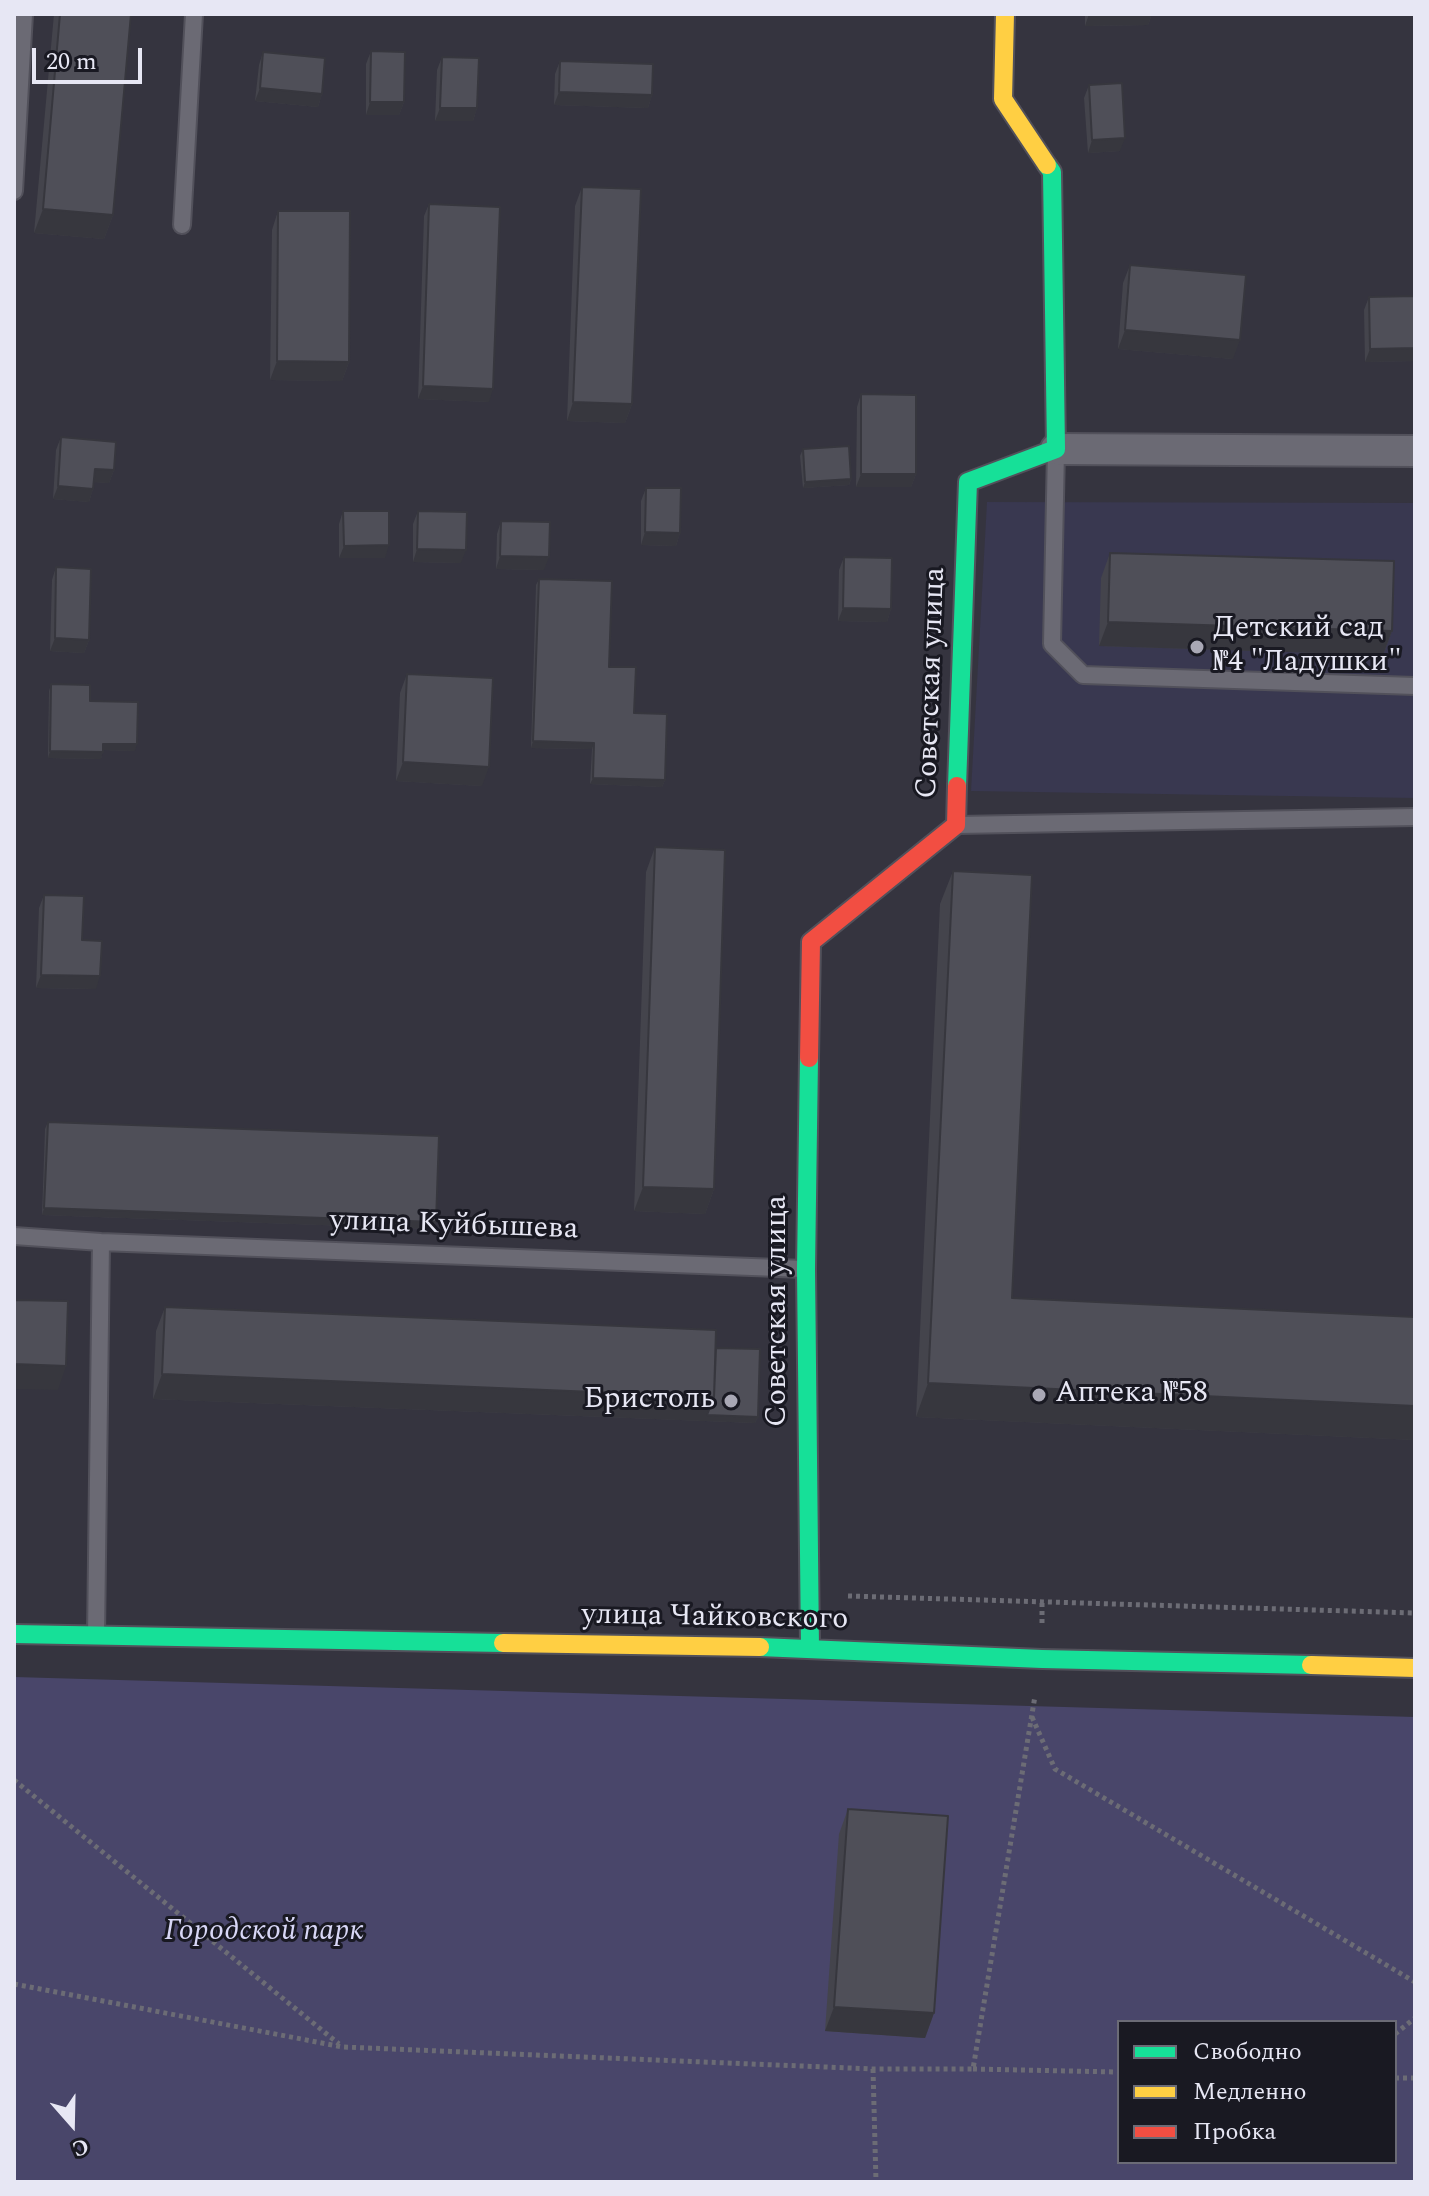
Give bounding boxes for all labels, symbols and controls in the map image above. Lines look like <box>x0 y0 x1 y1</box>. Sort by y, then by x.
scale bar <box>36 32 146 82</box>
text: 20 m <box>46 44 97 80</box>
street label: Советская улица <box>911 566 955 800</box>
place label: Детский сад №4 "Ладушки" <box>1213 612 1402 682</box>
marker: Детский сад №4 "Ладушки" <box>1188 638 1206 656</box>
street label: Советская улица <box>761 1195 797 1427</box>
street label: улица Куйбышева <box>329 1205 579 1249</box>
place label: Аптека №58 <box>1055 1377 1208 1413</box>
place label: Бристоль <box>583 1383 715 1419</box>
marker: Аптека №58 <box>1030 1386 1048 1404</box>
marker: Бристоль <box>722 1392 740 1410</box>
street label: улица Чайковского <box>581 1599 849 1639</box>
park label: Городской парк <box>164 1915 364 1951</box>
legend <box>1117 2020 1397 2164</box>
text: Свободно <box>1193 2034 1302 2070</box>
text: Медленно <box>1193 2074 1306 2110</box>
north arrow <box>32 2084 112 2164</box>
text: Пробка <box>1193 2114 1276 2150</box>
text: С <box>67 2129 93 2165</box>

